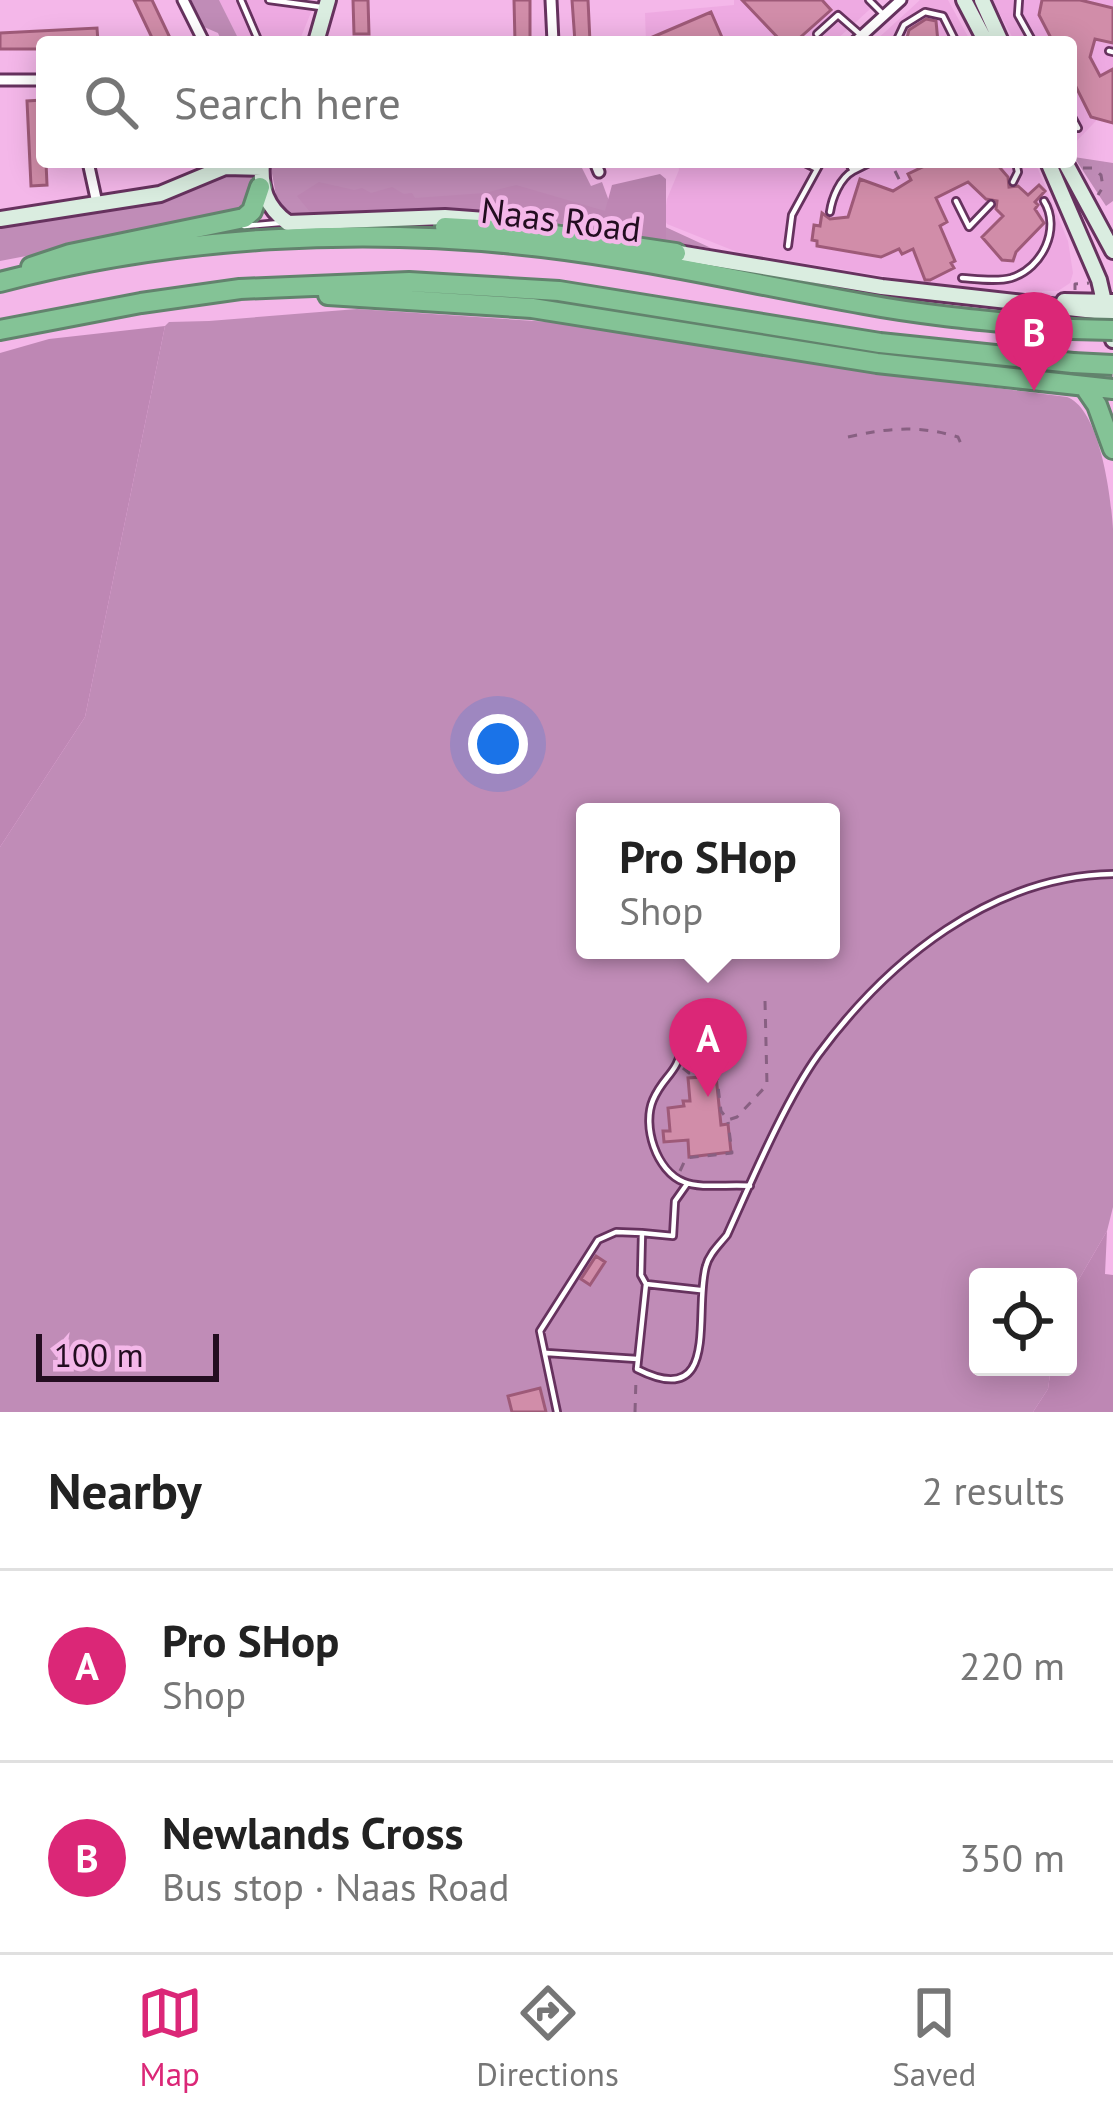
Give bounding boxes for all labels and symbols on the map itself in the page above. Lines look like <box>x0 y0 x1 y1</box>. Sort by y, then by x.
street label: Naas Road <box>478 186 644 252</box>
pin: B <box>995 292 1073 391</box>
your location <box>468 714 528 774</box>
pin: A <box>669 998 747 1097</box>
scale bar <box>36 1328 219 1381</box>

